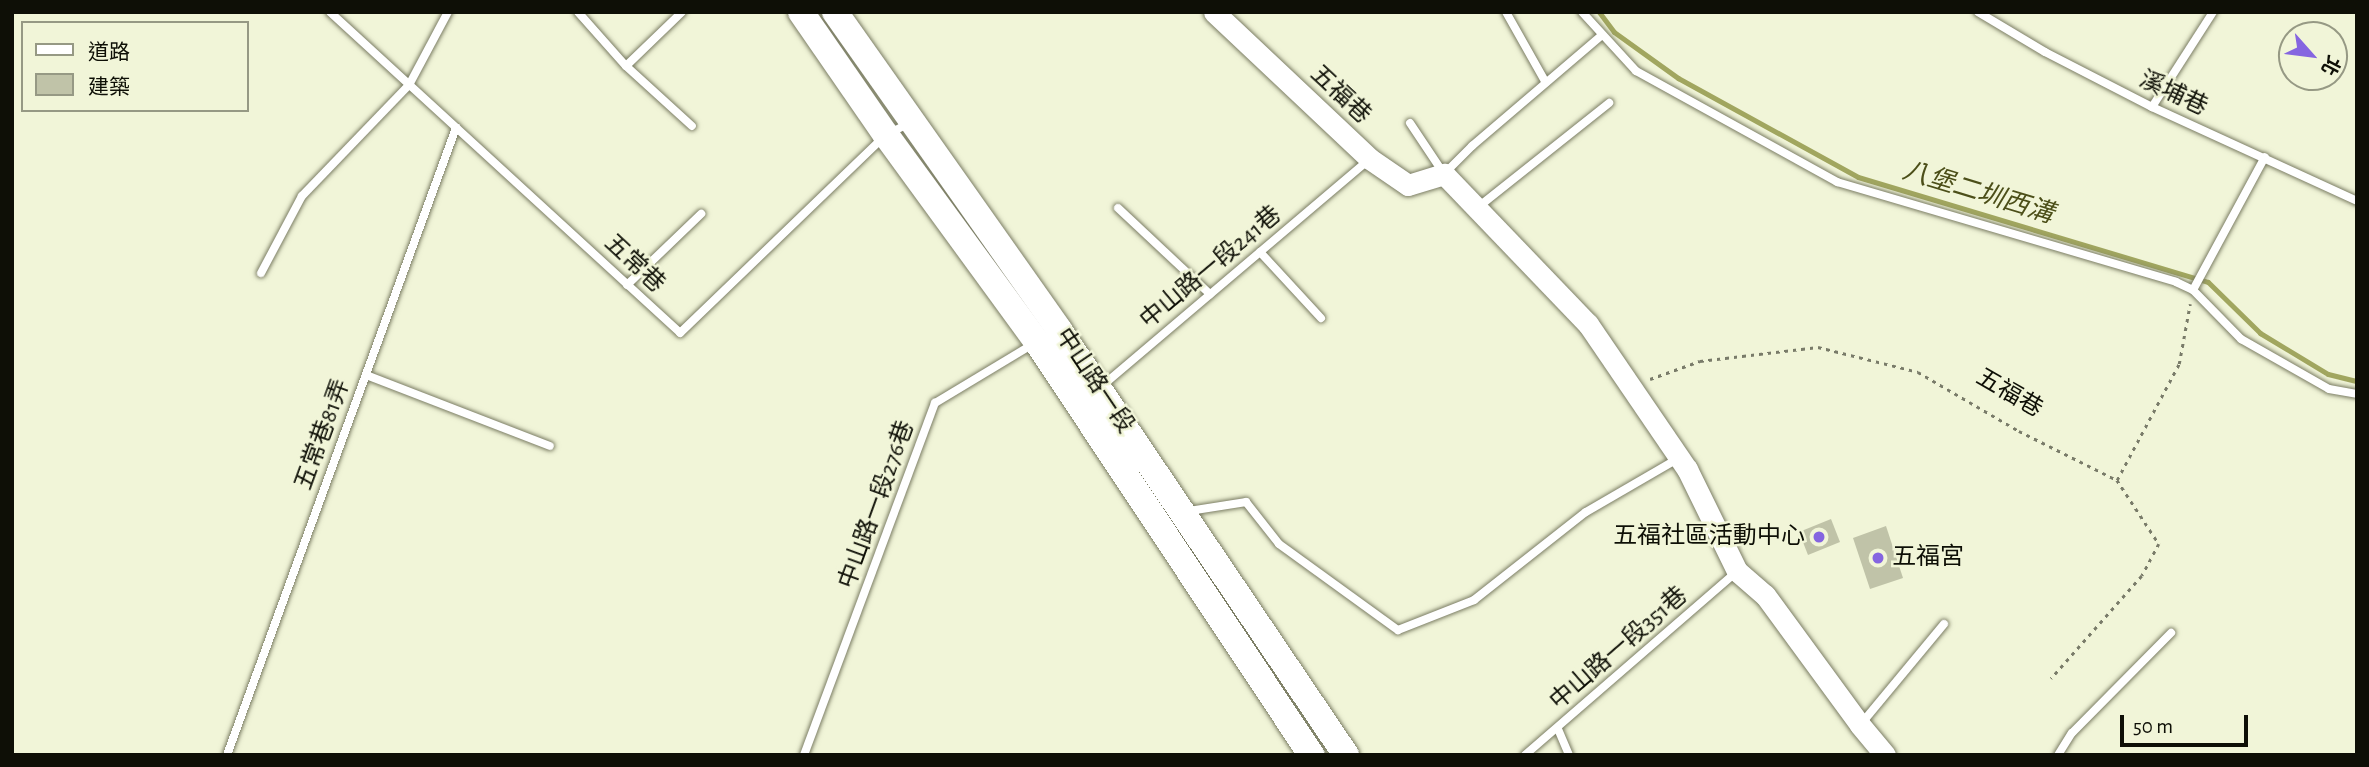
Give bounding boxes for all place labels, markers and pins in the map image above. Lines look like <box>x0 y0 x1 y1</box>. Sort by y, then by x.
place label: 五福社區活動中心 <box>1613 523 1805 551</box>
marker: 五福社區活動中心 <box>1811 529 1827 545</box>
place label: 五福宮 <box>1892 544 1964 572</box>
marker: 五福宮 <box>1870 550 1886 566</box>

